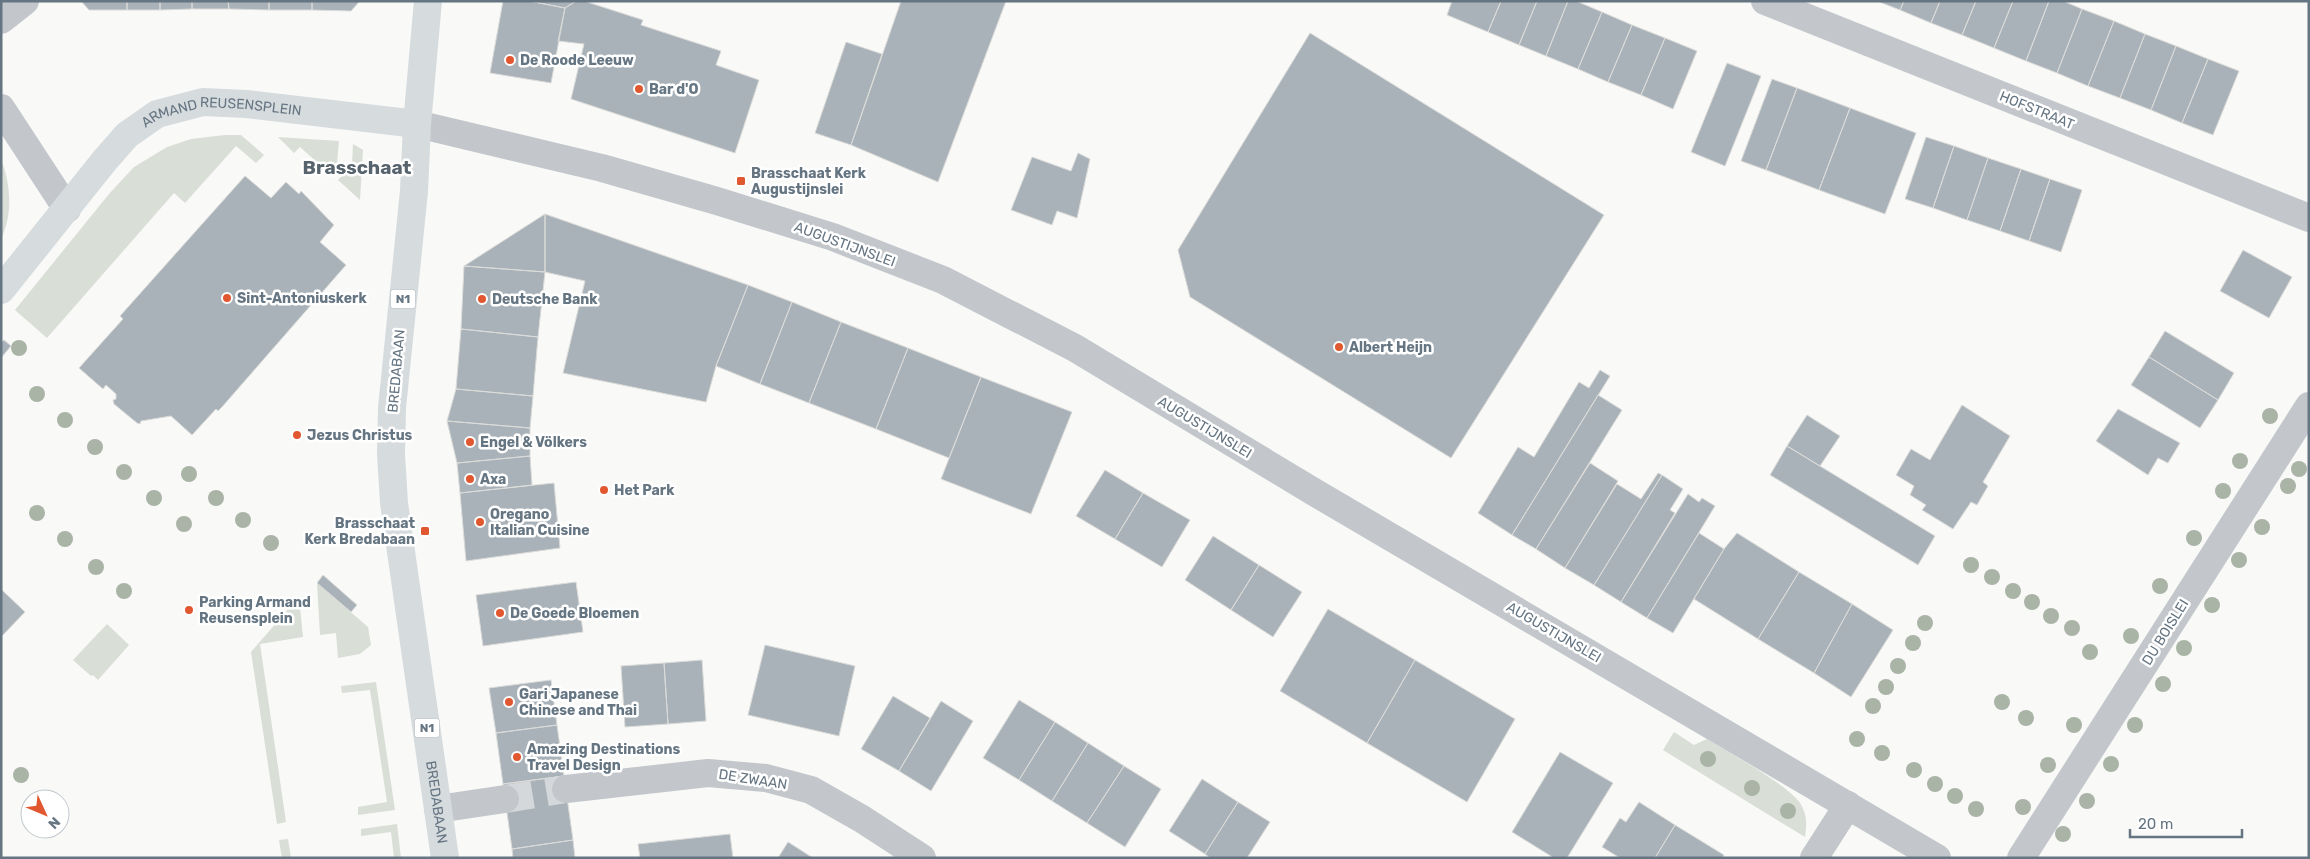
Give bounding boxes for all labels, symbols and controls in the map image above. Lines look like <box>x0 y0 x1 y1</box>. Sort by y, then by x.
place label: De Roode Leeuw <box>520 52 634 69</box>
marker: De Roode Leeuw <box>504 54 516 66</box>
place label: Bar d'O <box>649 81 698 98</box>
marker: Bar d'O <box>633 83 645 95</box>
street label: HOFSTRAAT <box>1997 88 2077 133</box>
street label: ARMAND REUSENSPLEIN <box>138 94 303 131</box>
district label: Brasschaat <box>303 156 412 179</box>
place label: Brasschaat Kerk Augustijnslei <box>751 165 867 198</box>
marker: Brasschaat Kerk Augustijnslei <box>735 175 747 187</box>
street label: AUGUSTIJNSLEI <box>792 218 898 271</box>
place label: Sint-Antoniuskerk <box>237 290 367 307</box>
road number: N1 <box>390 290 416 308</box>
place label: Deutsche Bank <box>492 291 598 308</box>
marker: Sint-Antoniuskerk <box>221 292 233 304</box>
marker: Deutsche Bank <box>476 293 488 305</box>
street label: BREDABAAN <box>384 329 409 413</box>
place label: Albert Heijn <box>1349 339 1432 356</box>
marker: Albert Heijn <box>1333 341 1345 353</box>
street label: AUGUSTIJNSLEI <box>1155 393 1255 462</box>
place label: Jezus Christus <box>307 427 413 444</box>
marker: Jezus Christus <box>291 429 303 441</box>
place label: Engel & Völkers <box>480 434 587 451</box>
marker: Engel & Völkers <box>464 436 476 448</box>
place label: Axa <box>480 471 506 488</box>
marker: Axa <box>464 473 476 485</box>
place label: Het Park <box>614 482 675 499</box>
marker: Het Park <box>598 484 610 496</box>
place label: Oregano Italian Cuisine <box>490 506 589 539</box>
place label: Brasschaat Kerk Bredabaan <box>304 515 415 548</box>
marker: Oregano Italian Cuisine <box>474 516 486 528</box>
marker: Brasschaat Kerk Bredabaan <box>419 525 431 537</box>
place label: Parking Armand Reusensplein <box>199 594 311 627</box>
street label: DU BOISLEI <box>2138 596 2192 668</box>
street label: AUGUSTIJNSLEI <box>1503 598 1604 666</box>
marker: Parking Armand Reusensplein <box>183 604 195 616</box>
place label: De Goede Bloemen <box>510 605 639 622</box>
marker: De Goede Bloemen <box>494 607 506 619</box>
place label: Gari Japanese Chinese and Thai <box>519 686 637 719</box>
marker: Gari Japanese Chinese and Thai <box>503 696 515 708</box>
road number: N1 <box>414 718 440 738</box>
place label: Amazing Destinations Travel Design <box>527 741 681 774</box>
marker: Amazing Destinations Travel Design <box>511 751 523 763</box>
street label: BREDABAAN <box>422 760 451 845</box>
street label: DE ZWAAN <box>717 766 788 793</box>
north arrow <box>20 789 70 839</box>
scale bar <box>2130 806 2242 838</box>
text: N <box>44 813 64 832</box>
text: 20 m <box>2138 815 2173 833</box>

